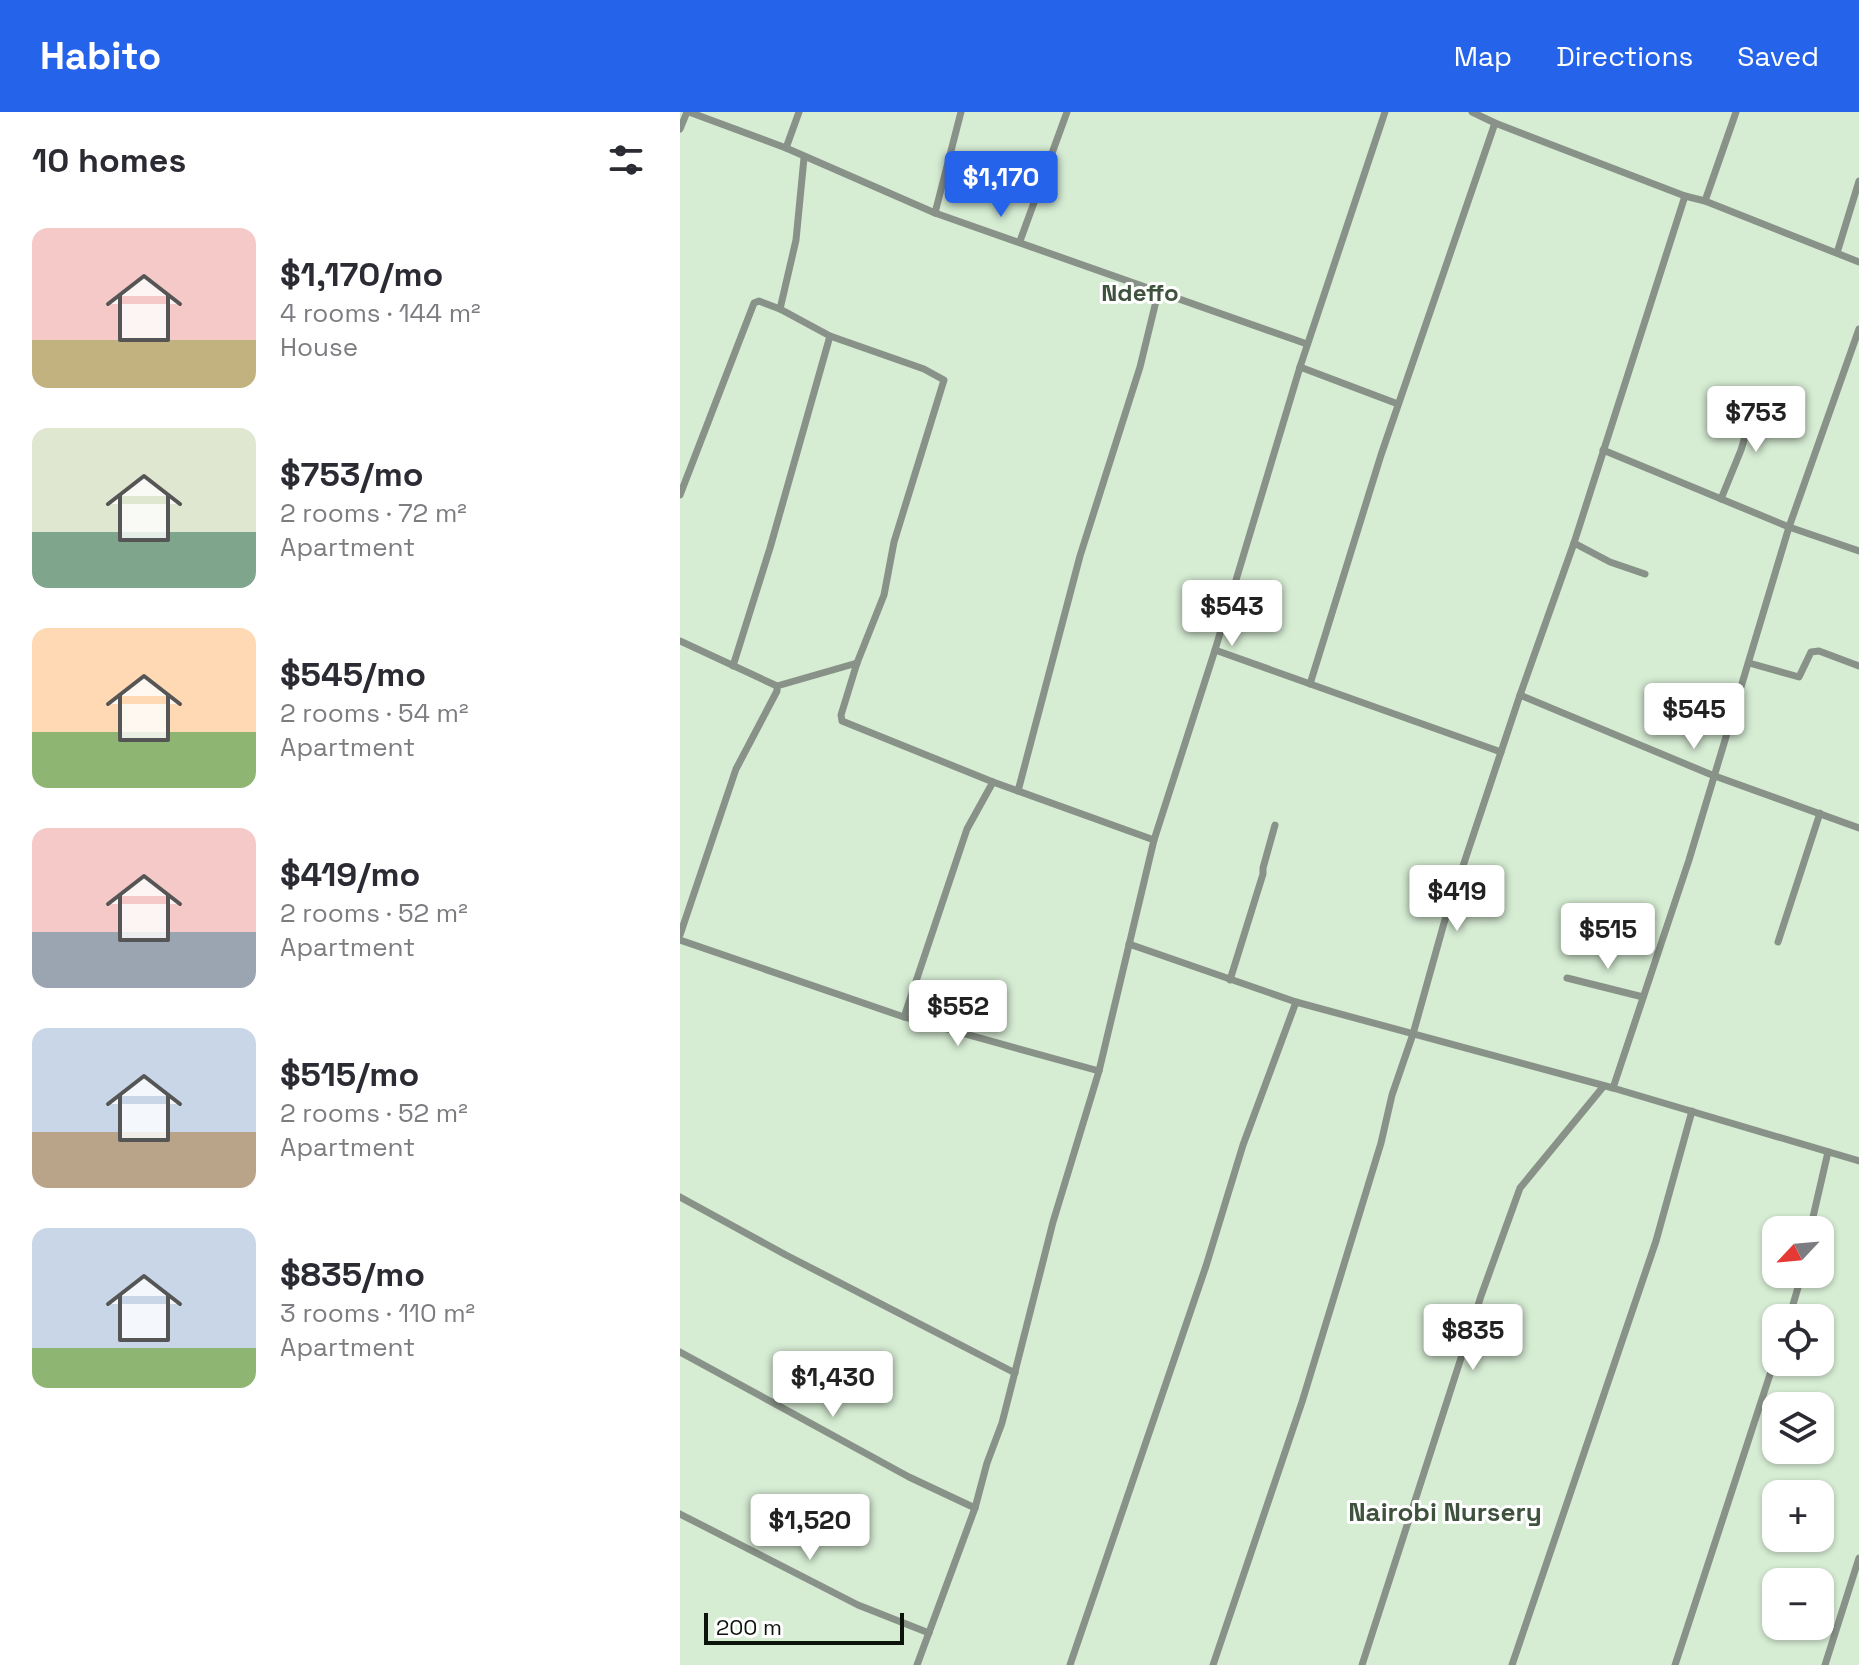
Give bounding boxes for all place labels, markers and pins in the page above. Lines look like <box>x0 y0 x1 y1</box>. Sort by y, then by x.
pin: $1,170 <box>936 151 1066 219</box>
pin: $753 <box>1709 386 1803 454</box>
pin: $543 <box>1185 580 1279 648</box>
pin: $545 <box>1647 683 1741 751</box>
pin: $419 <box>1410 865 1504 933</box>
pin: $515 <box>1561 903 1655 971</box>
pin: $552 <box>911 980 1005 1048</box>
pin: $835 <box>1426 1304 1520 1372</box>
pin: $1,430 <box>768 1351 898 1419</box>
pin: $1,520 <box>745 1494 875 1562</box>

